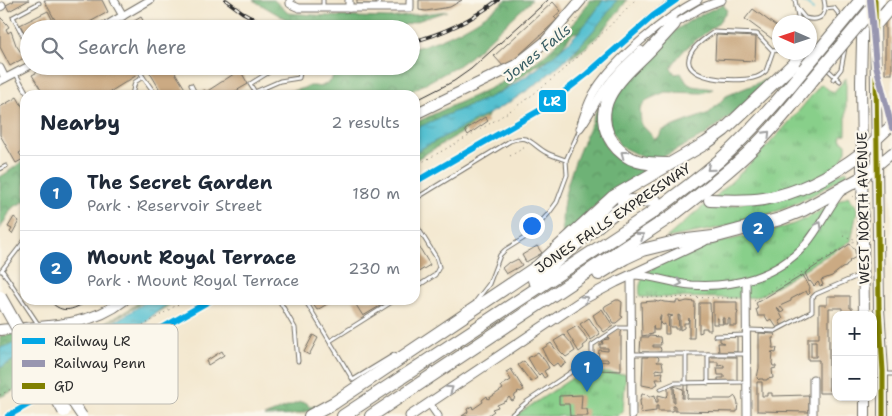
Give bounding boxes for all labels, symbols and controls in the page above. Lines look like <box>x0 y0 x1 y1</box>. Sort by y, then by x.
north arrow <box>772 15 817 60</box>
water label: Jones Falls <box>499 19 575 87</box>
search box <box>20 20 420 75</box>
icon: search <box>38 34 66 62</box>
text: Search here <box>78 35 187 60</box>
line badge: LR <box>538 89 567 113</box>
text: LR <box>543 92 562 110</box>
text: Nearby <box>40 109 120 137</box>
text: 2 results <box>331 112 400 133</box>
one-way arrow <box>761 130 770 139</box>
street label: WEST NORTH AVENUE <box>853 131 873 284</box>
one-way arrow <box>620 151 630 160</box>
street label: JONES FALLS EXPRESSWAY <box>531 159 695 277</box>
one-way arrow <box>707 162 716 171</box>
text: The Secret Garden <box>87 170 272 195</box>
text: 1 <box>52 183 60 204</box>
text: 180 m <box>352 183 400 204</box>
text: Park · Reservoir Street <box>87 195 262 216</box>
pin: 2 <box>742 212 774 253</box>
your location <box>519 213 545 239</box>
one-way arrow <box>813 221 823 230</box>
one-way arrow <box>635 233 645 242</box>
text: Mount Royal Terrace <box>87 245 297 270</box>
text: 2 <box>50 258 62 279</box>
text: 230 m <box>348 258 400 279</box>
text: Park · Mount Royal Terrace <box>87 270 299 291</box>
one-way arrow <box>675 277 683 287</box>
one-way arrow <box>580 296 589 305</box>
map controls <box>832 311 877 401</box>
button: + <box>832 311 877 356</box>
legend <box>12 324 178 404</box>
text: Railway LR <box>54 332 131 350</box>
pin: 1 <box>571 351 603 392</box>
text: Railway Penn <box>54 354 146 372</box>
button: − <box>832 356 877 401</box>
text: GD <box>54 377 74 395</box>
one-way arrow <box>444 386 454 395</box>

